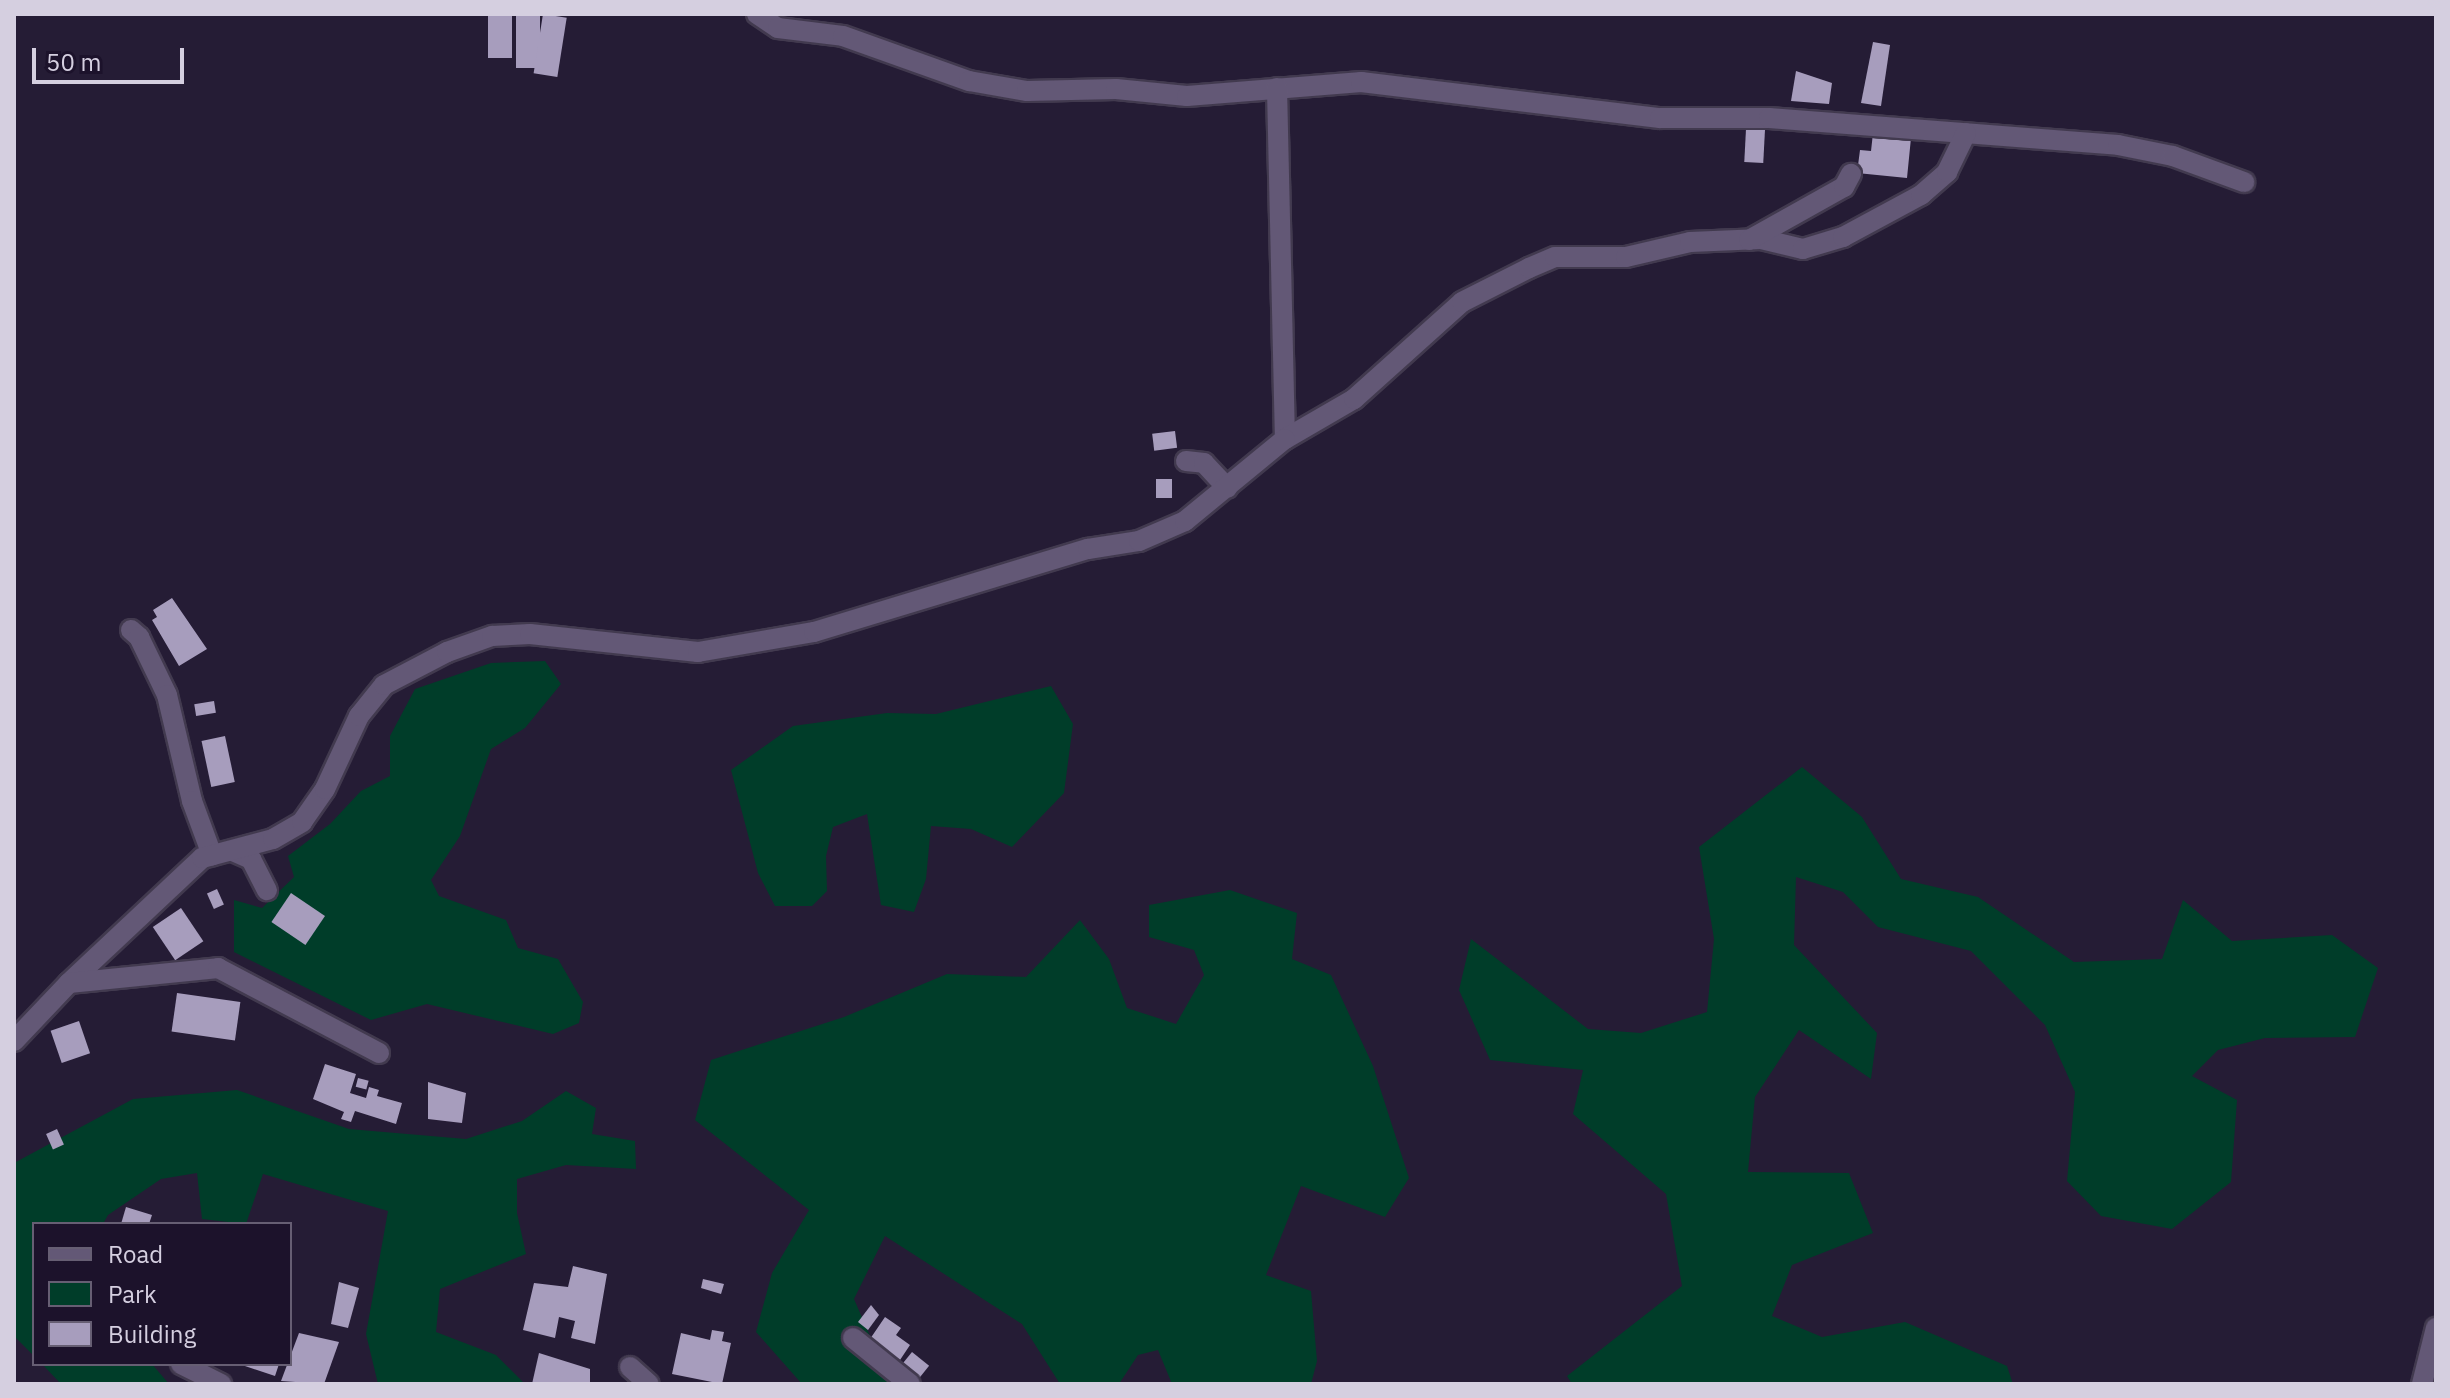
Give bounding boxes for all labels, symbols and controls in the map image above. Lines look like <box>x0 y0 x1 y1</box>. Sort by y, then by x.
scale bar <box>36 32 188 82</box>
text: 50 m <box>46 46 101 78</box>
legend <box>32 1222 292 1366</box>
text: Road <box>108 1238 163 1270</box>
text: Park <box>108 1278 157 1310</box>
text: Building <box>108 1318 196 1350</box>

